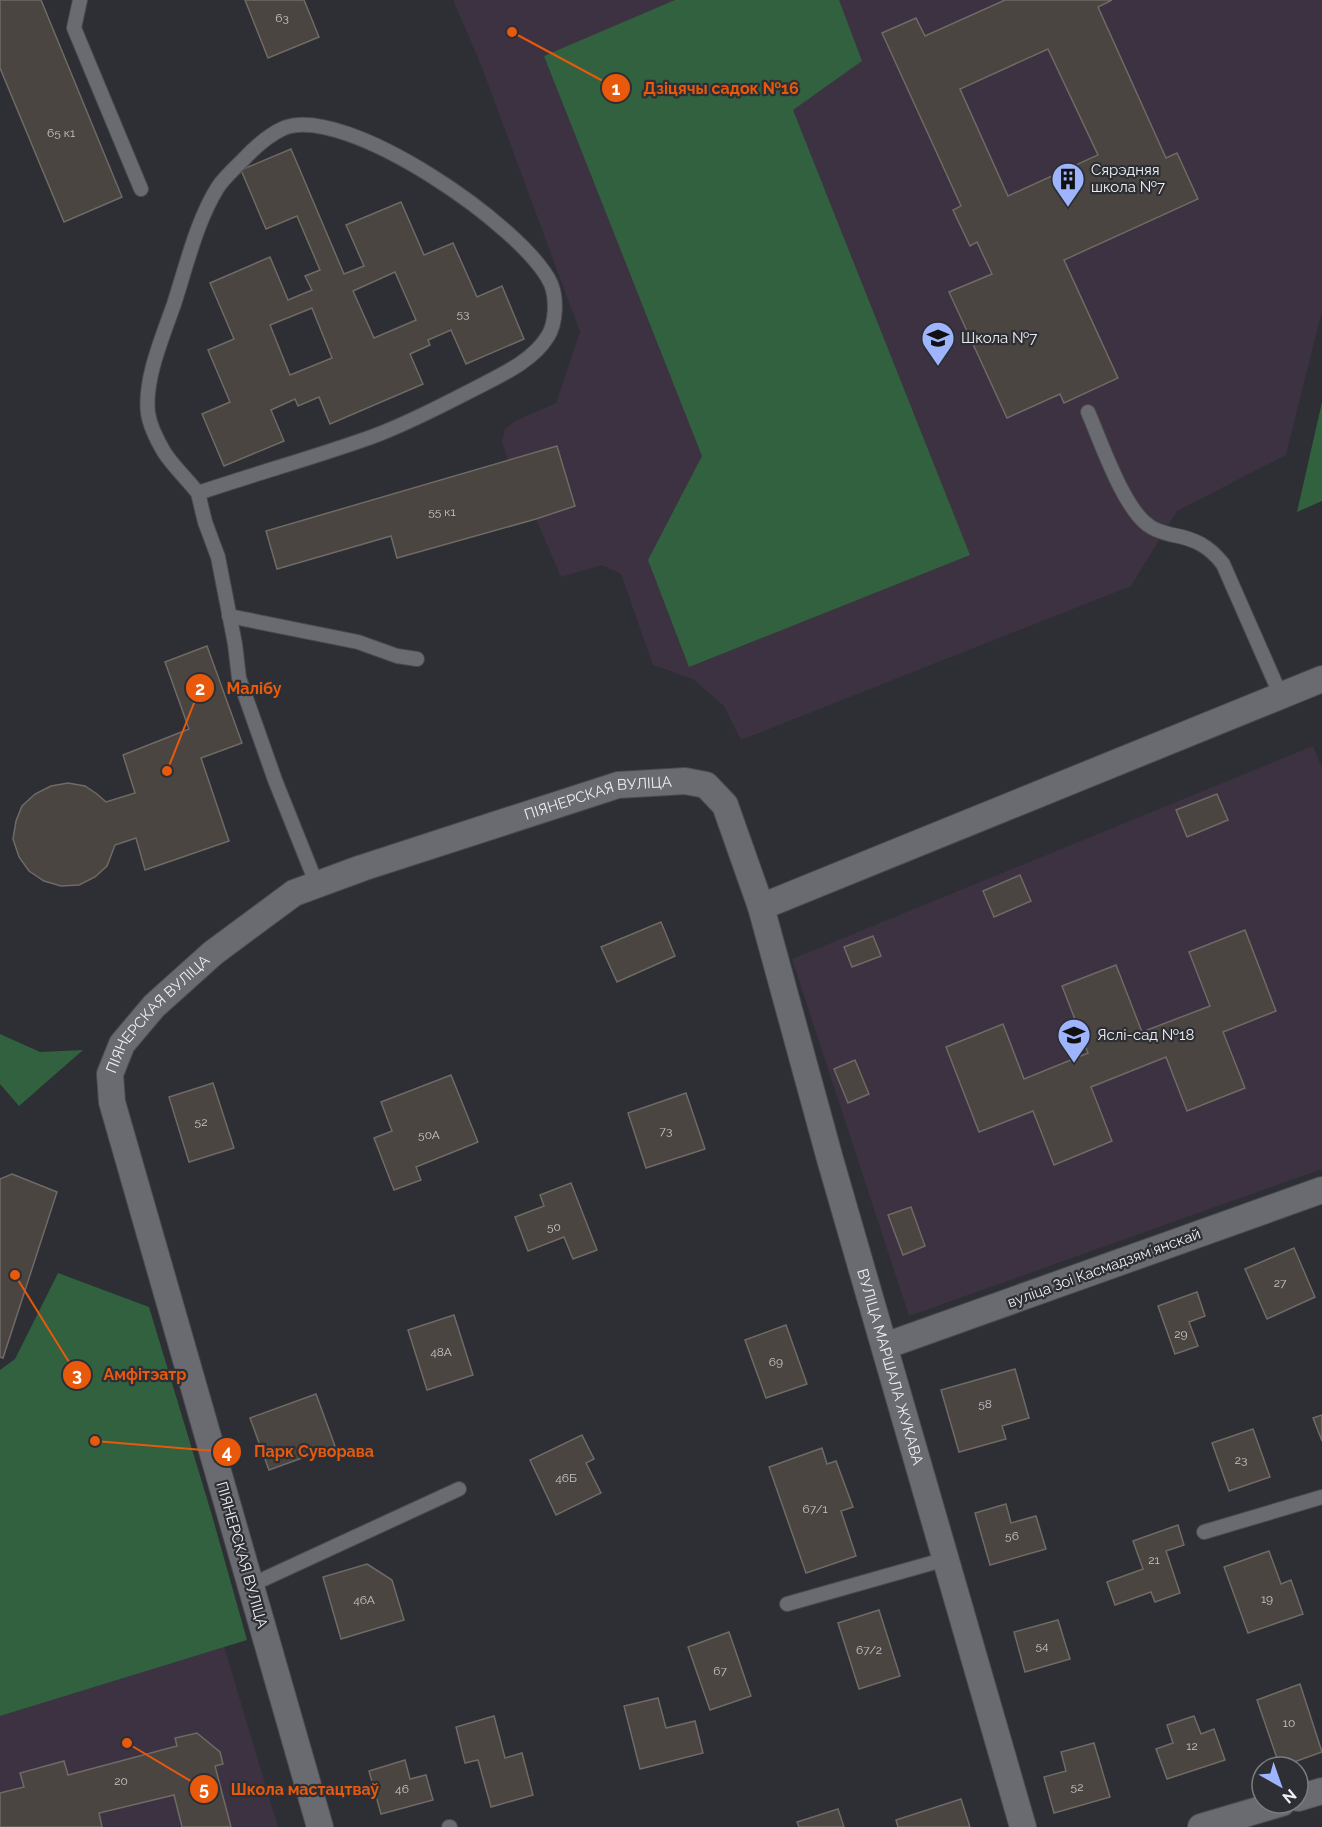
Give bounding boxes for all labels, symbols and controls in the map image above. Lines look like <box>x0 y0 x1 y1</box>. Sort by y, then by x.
house number: 63 <box>275 11 289 25</box>
callout: Дзіцячы садок №16 <box>601 71 811 105</box>
text: 1 <box>612 78 621 99</box>
text: Дзіцячы садок №16 <box>643 79 799 98</box>
house number: 65 к1 <box>47 126 75 140</box>
building icon: Сярэдняя школа №7 <box>1050 161 1086 208</box>
place label: Сярэдняя школа №7 <box>1091 161 1165 196</box>
house number: 53 <box>457 307 469 321</box>
school or university icon: Школа №7 <box>920 320 956 367</box>
place label: Школа №7 <box>961 329 1037 347</box>
house number: 55 к1 <box>428 505 456 519</box>
callout: Малібу <box>185 671 293 705</box>
text: 2 <box>195 678 205 699</box>
text: Малібу <box>227 679 282 698</box>
street label: ПІЯНЕРСКАЯ ВУЛІЦА <box>522 773 672 824</box>
street label: ПІЯНЕРСКАЯ ВУЛІЦА <box>102 951 213 1076</box>
school or university icon: Яслі-сад №18 <box>1056 1017 1092 1064</box>
place label: Яслі-сад №18 <box>1097 1026 1194 1044</box>
house number: 52 <box>195 1115 207 1129</box>
house number: 73 <box>660 1124 672 1138</box>
house number: 50А <box>418 1128 440 1142</box>
house number: 50 <box>547 1220 561 1234</box>
street label: вуліца Зоі Касмадзямʼянскай <box>1005 1225 1203 1311</box>
street label: ВУЛІЦА МАРШАЛА ЖУКАВА <box>853 1267 927 1467</box>
house number: 27 <box>1274 1276 1287 1290</box>
house number: 29 <box>1174 1327 1188 1341</box>
house number: 48А <box>430 1345 452 1359</box>
house number: 69 <box>769 1355 783 1369</box>
callout: Амфітэатр <box>62 1358 199 1392</box>
text: 3 <box>72 1364 82 1385</box>
text: Амфітэатр <box>104 1365 186 1384</box>
house number: 58 <box>978 1397 992 1411</box>
callout: Парк Суворава <box>212 1435 386 1469</box>
text: 4 <box>222 1441 232 1462</box>
text: Парк Суворава <box>254 1442 374 1461</box>
house number: 23 <box>1235 1453 1247 1467</box>
house number: 46Б <box>555 1471 577 1485</box>
street label: ПІЯНЕРСКАЯ ВУЛІЦА <box>212 1480 272 1630</box>
house number: 67/1 <box>802 1502 828 1516</box>
house number: 56 <box>1005 1529 1019 1543</box>
house number: 21 <box>1148 1553 1160 1567</box>
house number: 19 <box>1261 1592 1273 1606</box>
house number: 46А <box>353 1593 375 1607</box>
house number: 54 <box>1035 1639 1049 1653</box>
house number: 67/2 <box>856 1643 882 1657</box>
house number: 67 <box>713 1664 727 1678</box>
house number: 10 <box>1283 1716 1295 1730</box>
house number: 12 <box>1186 1739 1198 1753</box>
north arrow <box>1250 1755 1310 1815</box>
callout: Школа мастацтваў <box>189 1772 391 1806</box>
house number: 20 <box>114 1774 128 1788</box>
text: 5 <box>199 1778 209 1799</box>
text: Школа мастацтваў <box>231 1780 379 1799</box>
house number: 52 <box>1071 1780 1083 1794</box>
house number: 46 <box>395 1782 409 1796</box>
text: N <box>1279 1785 1300 1807</box>

